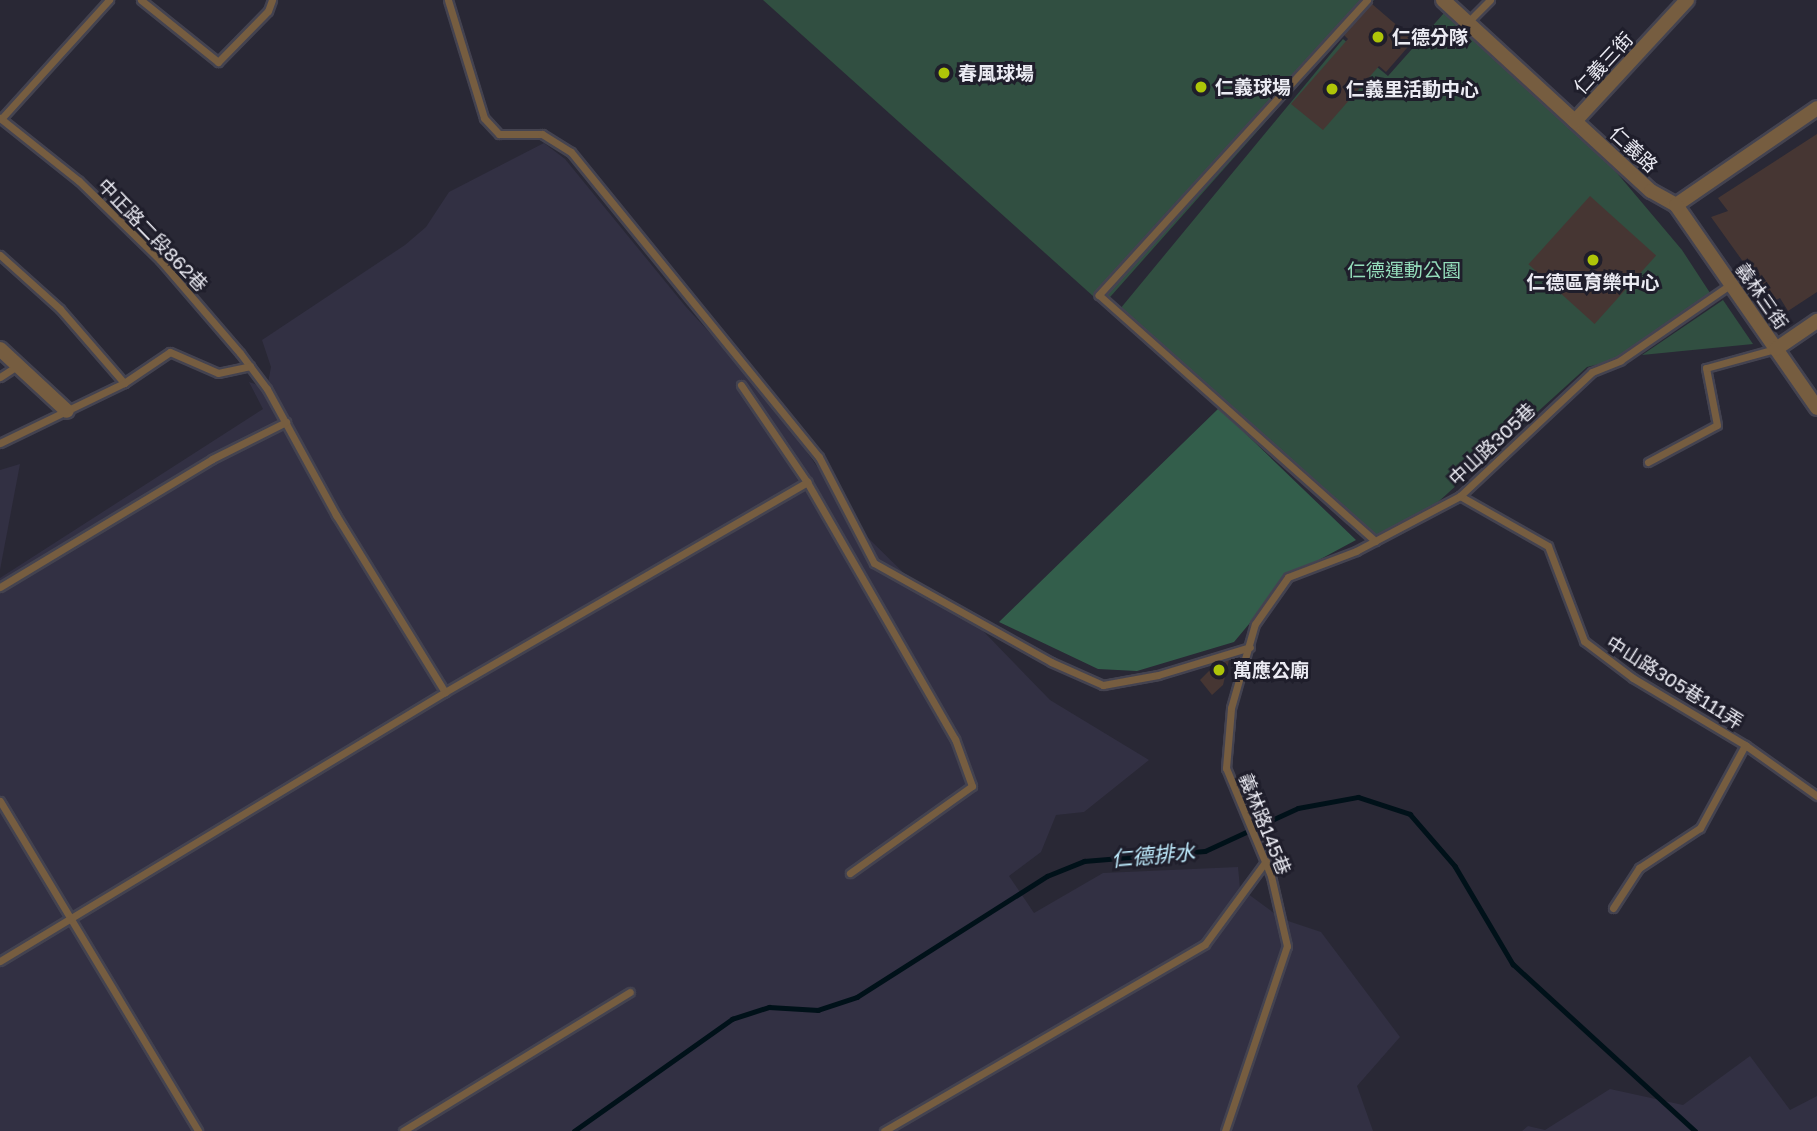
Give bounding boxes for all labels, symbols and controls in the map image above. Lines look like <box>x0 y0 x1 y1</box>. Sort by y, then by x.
place label: 仁德分隊 <box>1392 26 1468 48</box>
street label: 仁義三街 <box>1569 27 1637 99</box>
marker: 仁德分隊 <box>1370 29 1386 45</box>
place label: 春風球場 <box>958 62 1034 84</box>
marker: 春風球場 <box>936 65 952 81</box>
place label: 仁義球場 <box>1215 76 1291 98</box>
place label: 仁義里活動中心 <box>1346 78 1479 100</box>
marker: 仁義球場 <box>1193 79 1209 95</box>
marker: 仁義里活動中心 <box>1324 81 1340 97</box>
street label: 仁義路 <box>1605 121 1663 177</box>
street label: 中正路二段862巷 <box>93 174 213 296</box>
marker: 仁德區育樂中心 <box>1585 252 1601 268</box>
street label: 義林三街 <box>1731 258 1793 334</box>
park label: 仁德運動公園 <box>1347 259 1461 281</box>
place label: 仁德區育樂中心 <box>1527 271 1659 293</box>
street label: 中山路305巷 <box>1444 398 1540 490</box>
street label: 中山路305巷111弄 <box>1603 631 1747 733</box>
place label: 萬應公廟 <box>1233 659 1309 681</box>
marker: 萬應公廟 <box>1211 662 1227 678</box>
street label: 義林路145巷 <box>1234 770 1296 878</box>
water label: 仁德排水 <box>1110 839 1196 871</box>

